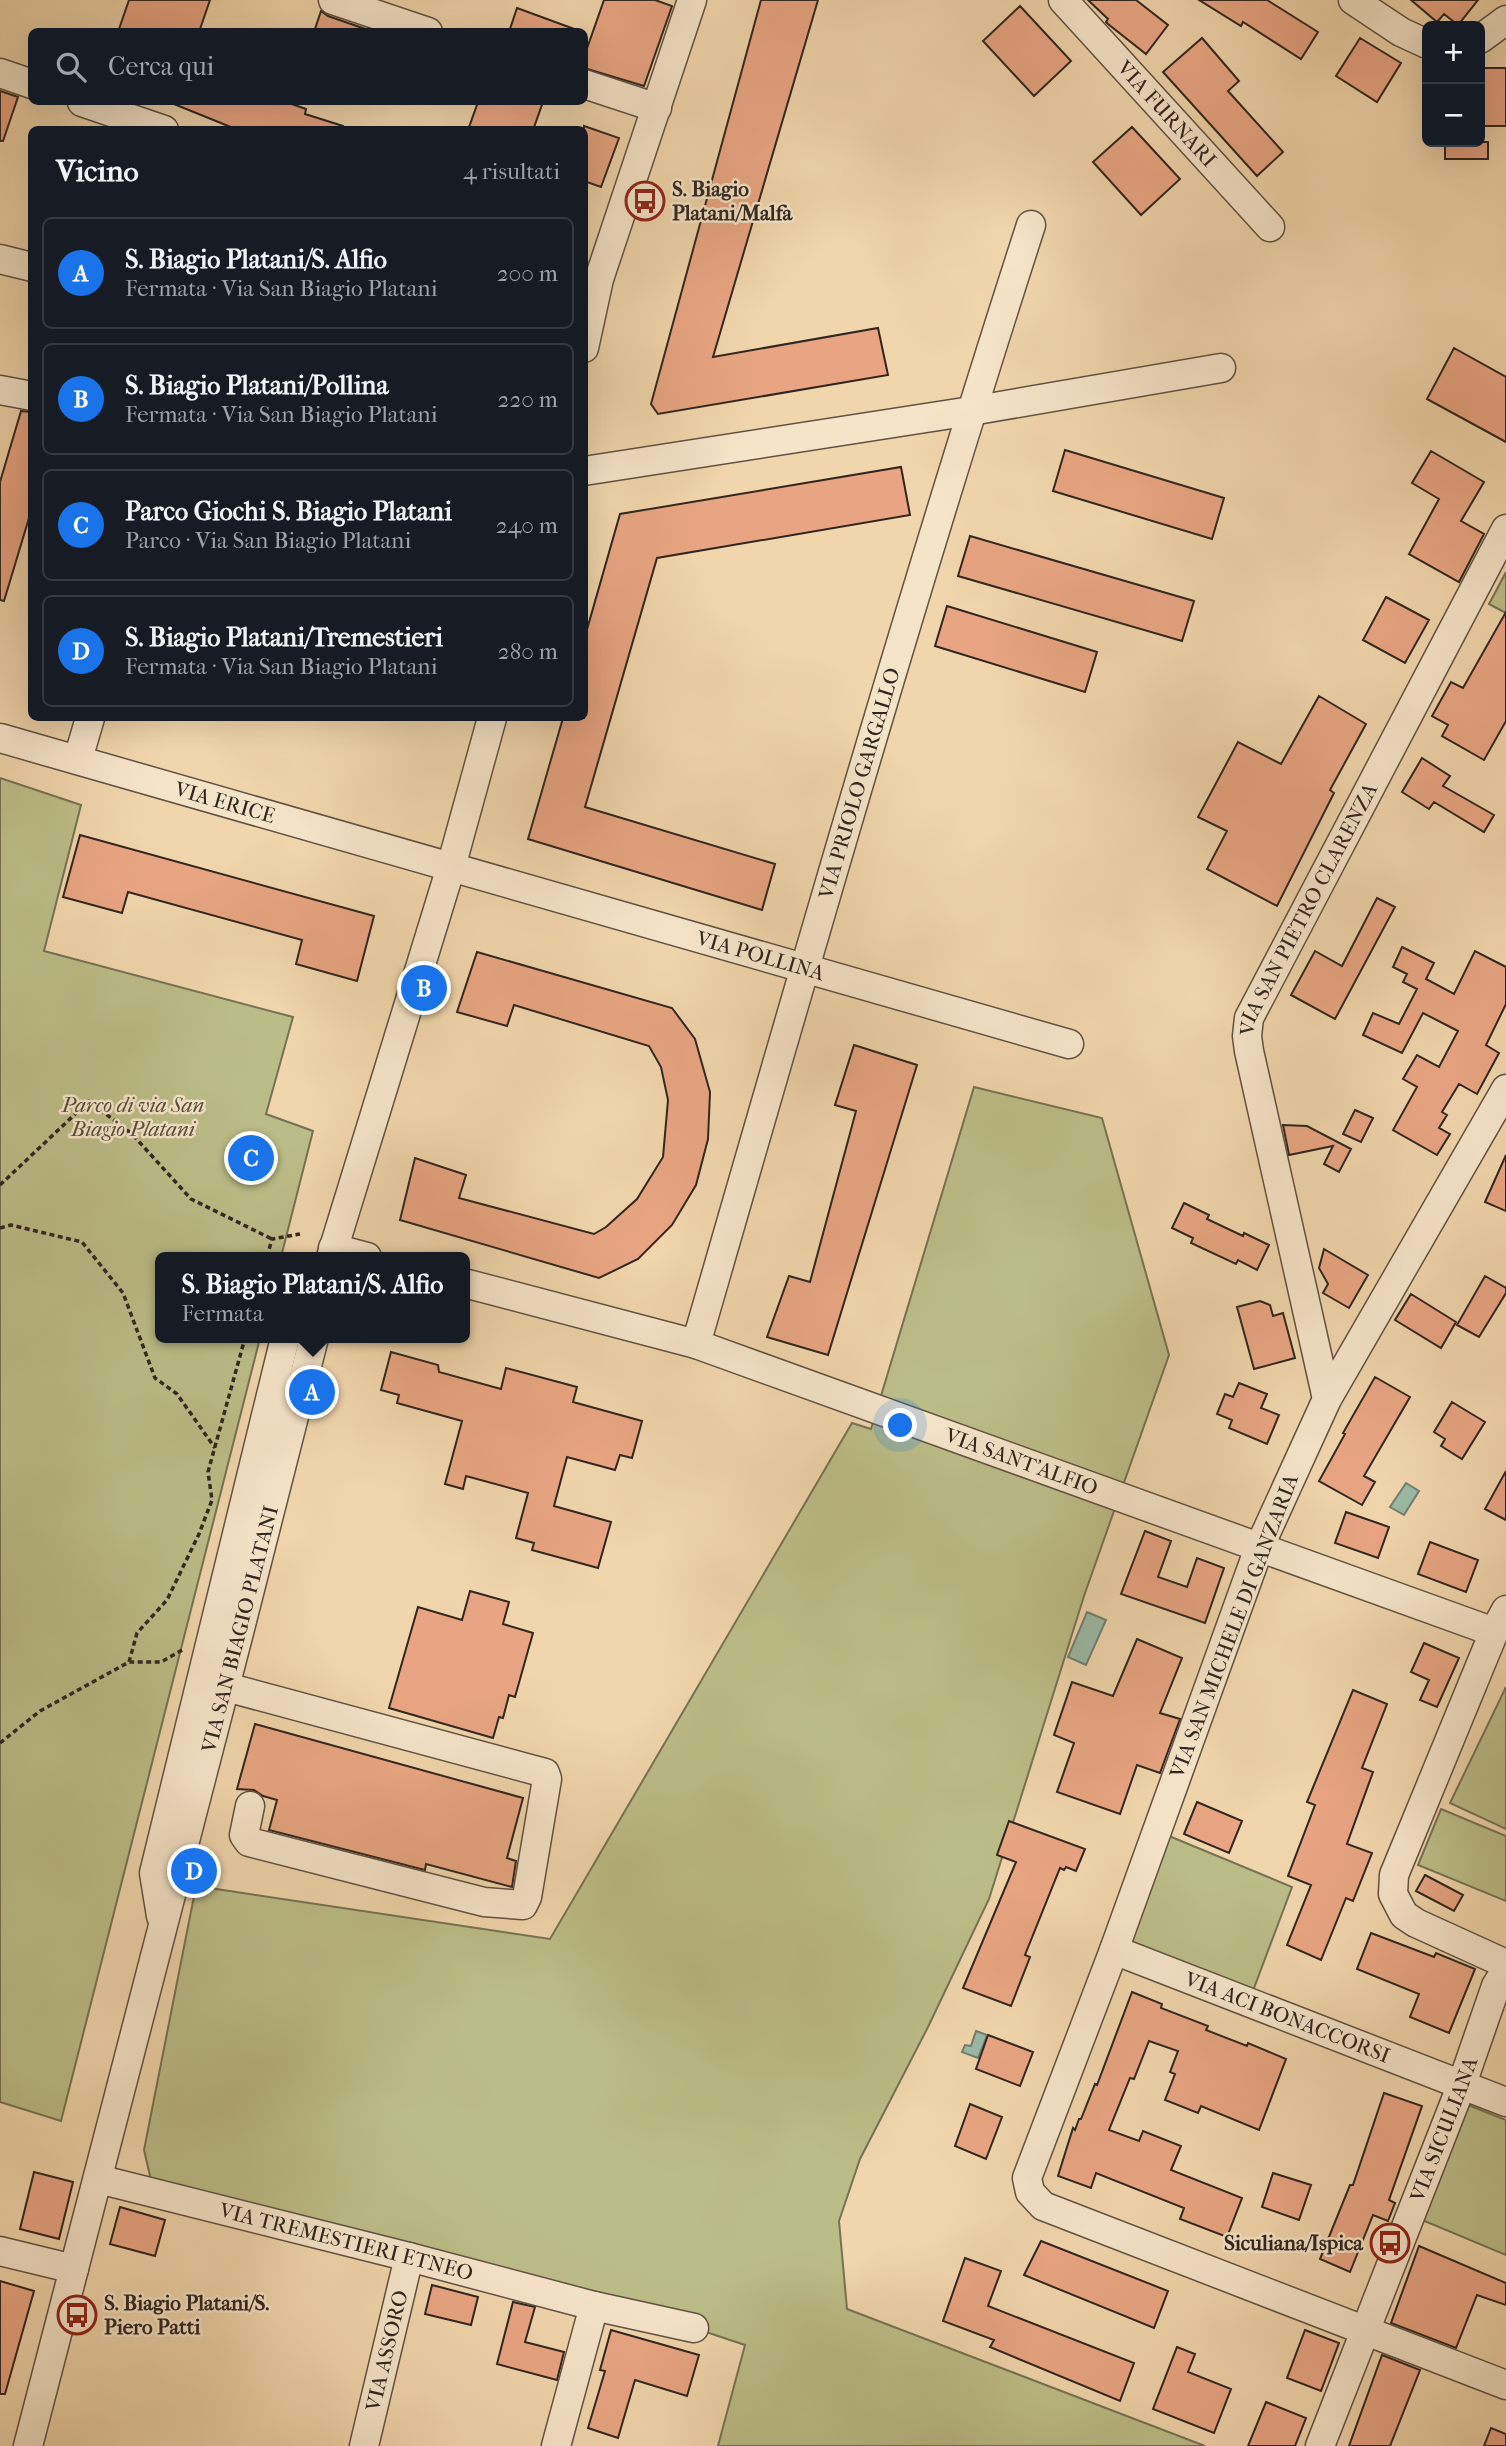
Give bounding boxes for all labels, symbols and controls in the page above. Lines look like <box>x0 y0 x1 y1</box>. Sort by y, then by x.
map controls <box>1422 21 1485 147</box>
button: + <box>1422 21 1485 84</box>
search box <box>28 28 588 105</box>
icon: search <box>52 48 90 86</box>
text: Cerca qui <box>108 51 214 82</box>
street label: VIA FURNARI <box>1112 55 1221 172</box>
button: − <box>1422 84 1485 147</box>
text: Vicino <box>56 154 139 189</box>
text: 4 risultati <box>463 158 560 185</box>
place label: S. Biagio Platani/Malfa <box>672 177 794 225</box>
bus stop icon: S. Biagio Platani/Malfa <box>624 180 666 222</box>
text: S. Biagio Platani/S. Alfio <box>125 244 387 275</box>
text: A <box>74 260 88 287</box>
text: 200 m <box>497 260 558 287</box>
text: Fermata · Via San Biagio Platani <box>125 275 437 302</box>
text: S. Biagio Platani/Pollina <box>125 370 388 401</box>
text: B <box>74 386 88 413</box>
text: 220 m <box>498 386 558 413</box>
text: Fermata · Via San Biagio Platani <box>125 401 437 428</box>
text: Parco Giochi S. Biagio Platani <box>125 496 452 527</box>
text: C <box>73 512 89 539</box>
text: 240 m <box>496 512 558 539</box>
text: Parco · Via San Biagio Platani <box>125 527 411 554</box>
text: S. Biagio Platani/Tremestieri <box>125 622 443 653</box>
text: D <box>72 638 90 665</box>
text: 280 m <box>498 638 558 665</box>
text: Fermata · Via San Biagio Platani <box>125 653 437 680</box>
street label: VIA PRIOLO GARGALLO <box>813 665 905 903</box>
street label: VIA ERICE <box>171 776 278 828</box>
street label: VIA SAN PIETRO CLARENZA <box>1235 779 1382 1038</box>
street label: VIA POLLINA <box>693 926 827 985</box>
pin: B <box>401 962 447 1014</box>
park label: Parco di via San Biagio Platani <box>61 1093 204 1141</box>
pin: C <box>228 1132 274 1184</box>
popup <box>155 1252 470 1343</box>
text: S. Biagio Platani/S. Alfio <box>182 1269 443 1300</box>
text: Fermata <box>182 1300 264 1327</box>
pin: A <box>289 1366 335 1418</box>
your location <box>883 1408 917 1442</box>
street label: VIA SANT'ALFIO <box>941 1423 1101 1500</box>
street label: VIA SAN MICHELE DI GANZARIA <box>1164 1470 1303 1782</box>
street label: VIA SAN BIAGIO PLATANI <box>196 1503 283 1756</box>
pin: D <box>171 1845 217 1897</box>
street label: VIA ACI BONACCORSI <box>1181 1966 1393 2068</box>
street label: VIA SICULIANA <box>1405 2054 1483 2206</box>
street label: VIA TREMESTIERI ETNEO <box>216 2198 476 2285</box>
bus stop icon: Siculiana/Ispica <box>1369 2222 1411 2264</box>
place label: Siculiana/Ispica <box>1224 2231 1364 2255</box>
street label: VIA ASSORO <box>361 2288 413 2414</box>
place label: S. Biagio Platani/S. Piero Patti <box>104 2291 269 2339</box>
bus stop icon: S. Biagio Platani/S. Piero Patti <box>56 2294 98 2336</box>

